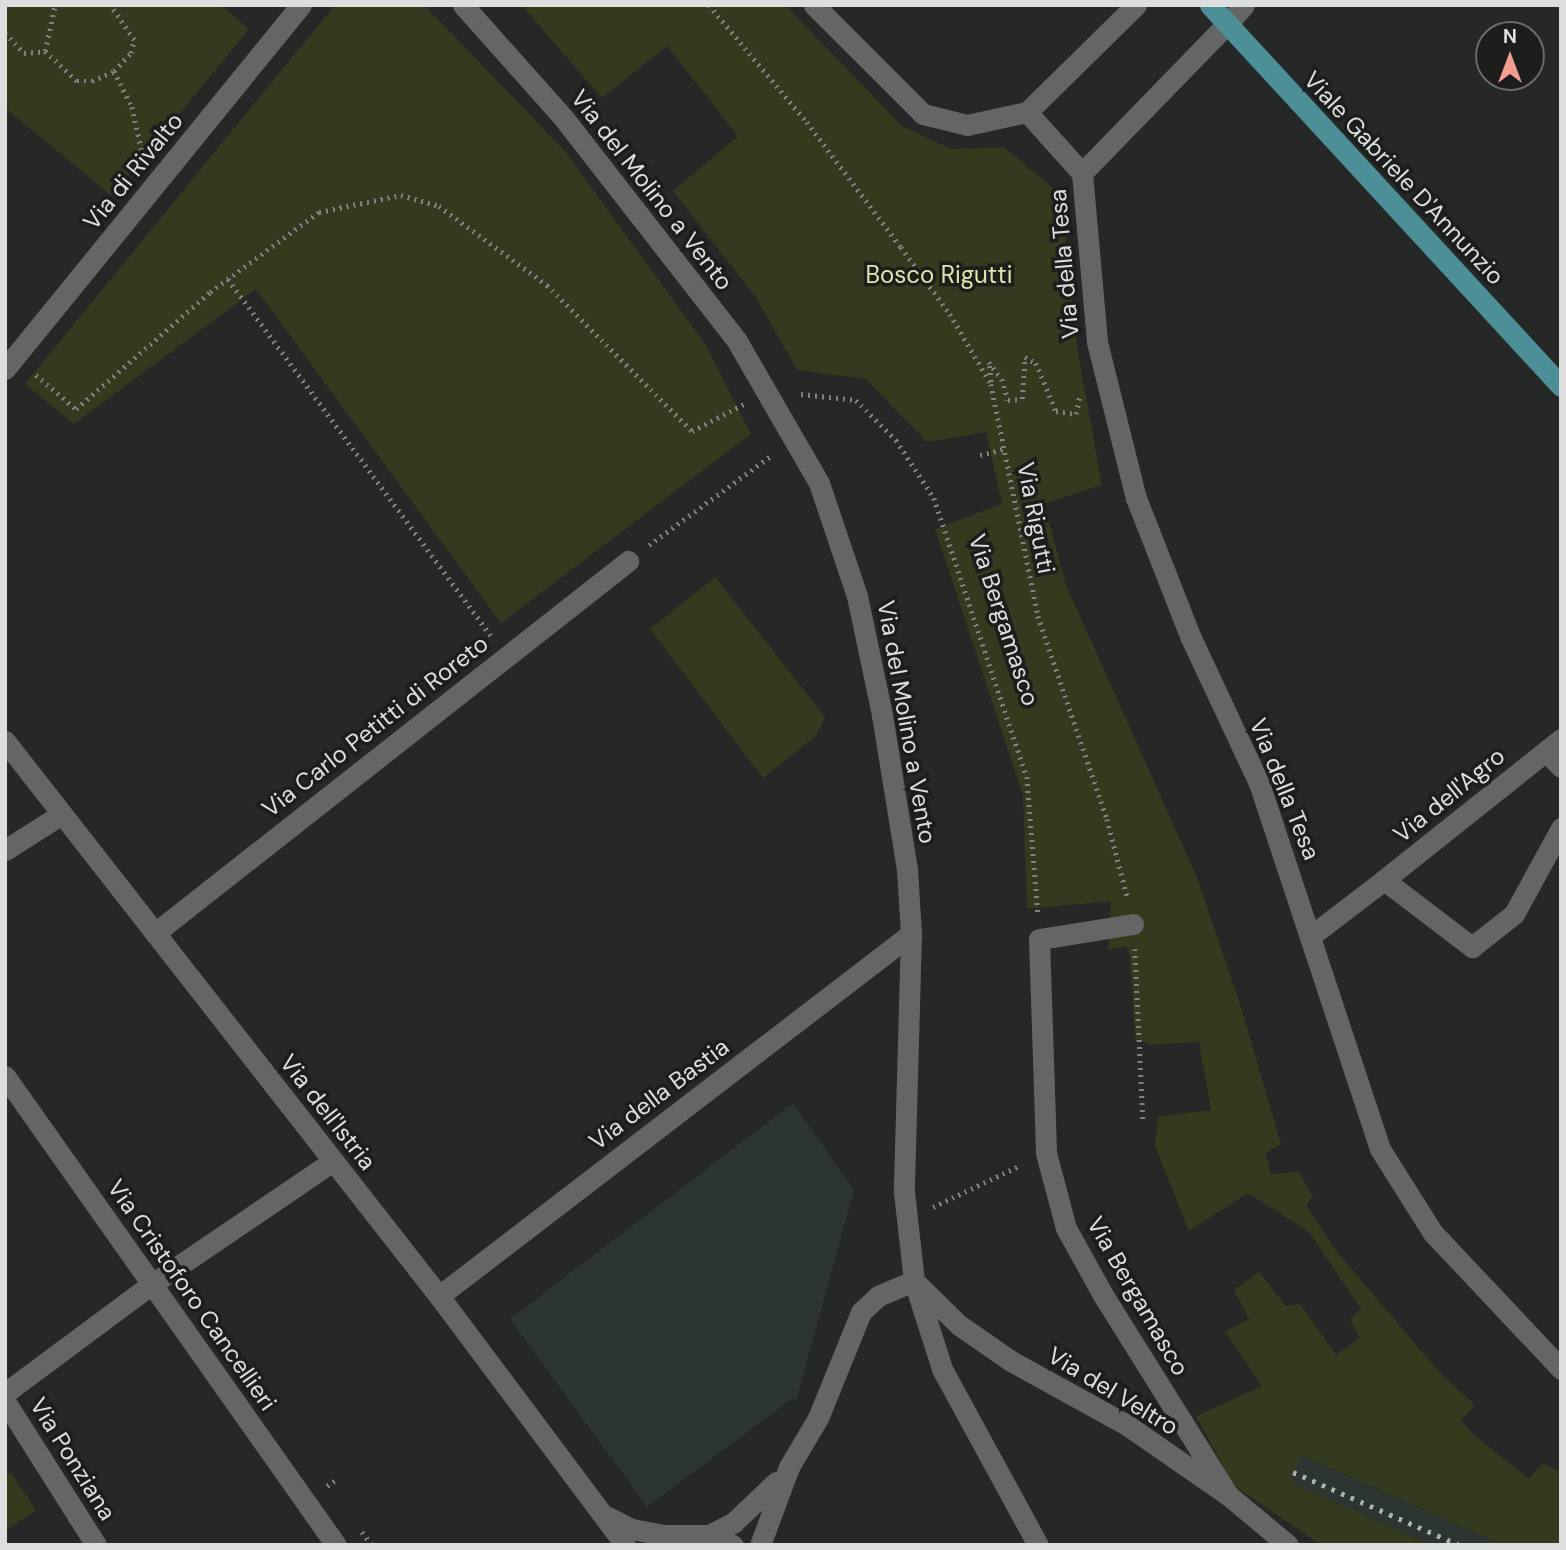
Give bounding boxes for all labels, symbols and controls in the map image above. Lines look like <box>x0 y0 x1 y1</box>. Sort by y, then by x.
north arrow <box>1475 21 1545 91</box>
text: N <box>1503 24 1517 49</box>
street label: Viale Gabriele D'Annunzio <box>1298 65 1510 291</box>
street label: Via del Molino a Vento <box>565 84 739 296</box>
street label: Via di Rivalto <box>77 107 189 235</box>
street label: Via della Tesa <box>1043 188 1085 340</box>
park label: Bosco Rigutti <box>866 261 1012 289</box>
street label: Via Rigutti <box>1011 460 1061 576</box>
street label: Via Bergamasco <box>963 531 1045 709</box>
street label: Via del Molino a Vento <box>871 598 943 846</box>
street label: Via Carlo Petitti di Roreto <box>256 629 494 823</box>
street label: Via della Tesa <box>1244 714 1326 864</box>
street label: Via dell'Agro <box>1387 741 1511 849</box>
street label: Via della Bastia <box>584 1032 734 1156</box>
street label: Via dell'Istria <box>274 1048 382 1176</box>
street label: Via Cristoforo Cancellieri <box>101 1174 283 1416</box>
street label: Via Bergamasco <box>1081 1211 1195 1381</box>
street label: Via del Veltro <box>1042 1341 1184 1441</box>
street label: Via Ponziana <box>24 1392 122 1526</box>

